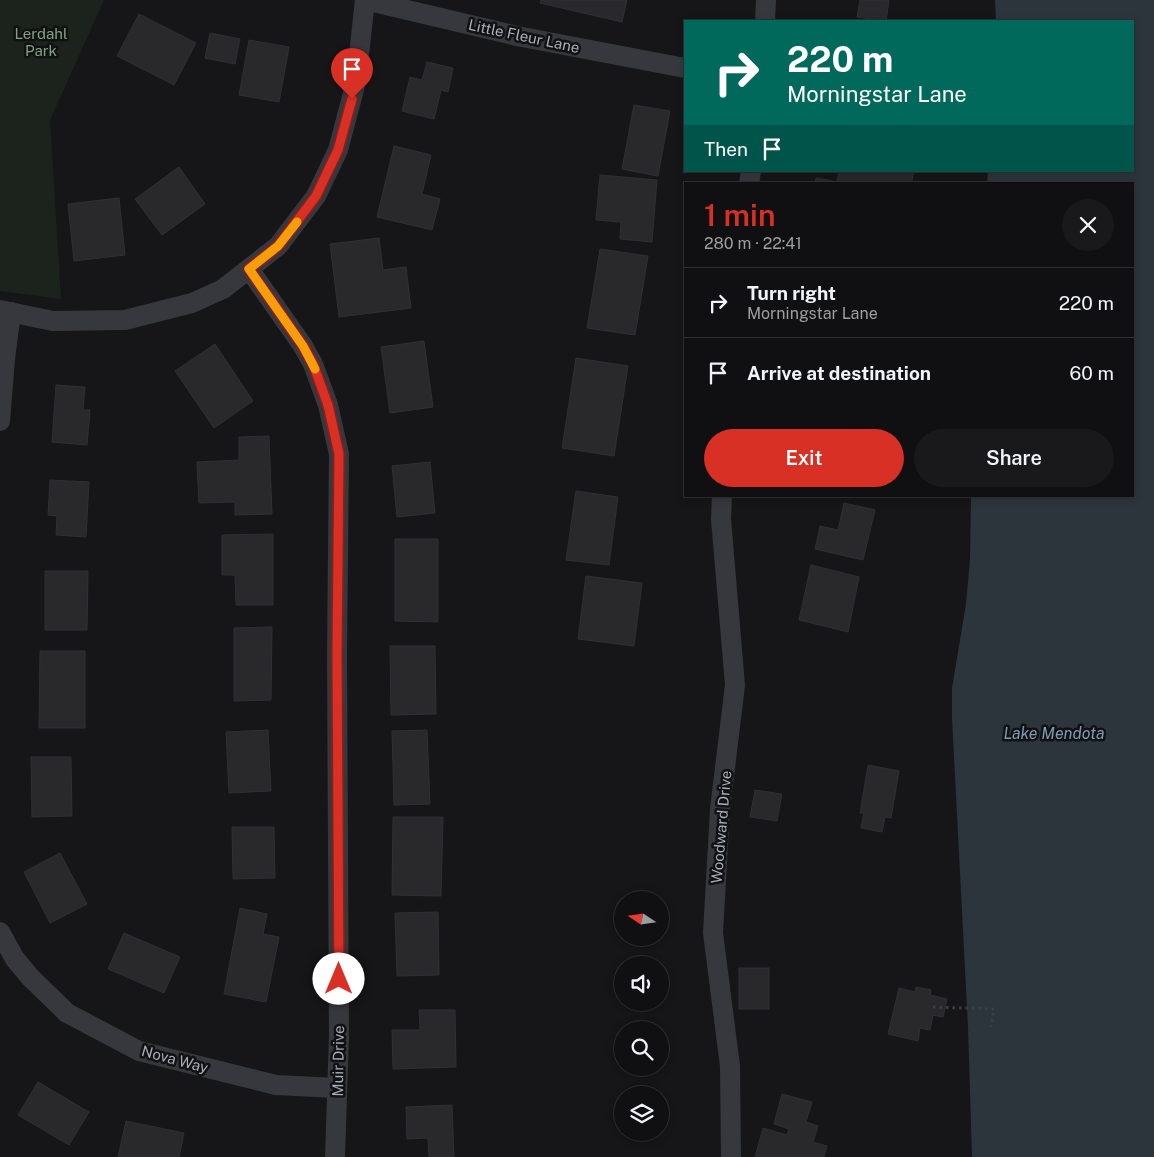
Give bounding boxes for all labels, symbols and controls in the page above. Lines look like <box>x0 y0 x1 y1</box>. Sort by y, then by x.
street label: Little Fleur Lane <box>467 16 581 56</box>
park label: Lerdahl Park <box>14 25 68 59</box>
text: 220 m <box>787 39 893 80</box>
icon: right <box>704 40 769 105</box>
pin <box>331 48 373 99</box>
icon: arrive <box>338 55 366 83</box>
text: Morningstar Lane <box>787 81 967 107</box>
icon: arrive <box>758 135 786 163</box>
text: Then <box>704 138 748 160</box>
text: 1 min <box>704 197 775 233</box>
button: close <box>1062 199 1114 251</box>
text: 280 m · 22:41 <box>704 234 802 253</box>
text: Turn right <box>747 282 836 304</box>
icon: right <box>704 289 732 317</box>
text: 220 m <box>1059 292 1114 314</box>
text: Morningstar Lane <box>747 304 878 323</box>
icon: arrive <box>704 359 732 387</box>
text: Arrive at destination <box>747 362 931 384</box>
text: 60 m <box>1070 362 1114 384</box>
button: Exit <box>704 429 904 487</box>
button: Share <box>914 429 1114 487</box>
water label: Lake Mendota <box>1003 724 1105 743</box>
street label: Woodward Drive <box>708 770 734 884</box>
north arrow <box>614 891 669 946</box>
map controls <box>614 891 669 1141</box>
position arrow <box>312 952 364 1004</box>
button: sound <box>614 956 669 1011</box>
button: search <box>614 1021 669 1076</box>
street label: Muir Drive <box>329 1025 347 1097</box>
street label: Nova Way <box>140 1042 210 1076</box>
button: layers <box>614 1086 669 1141</box>

